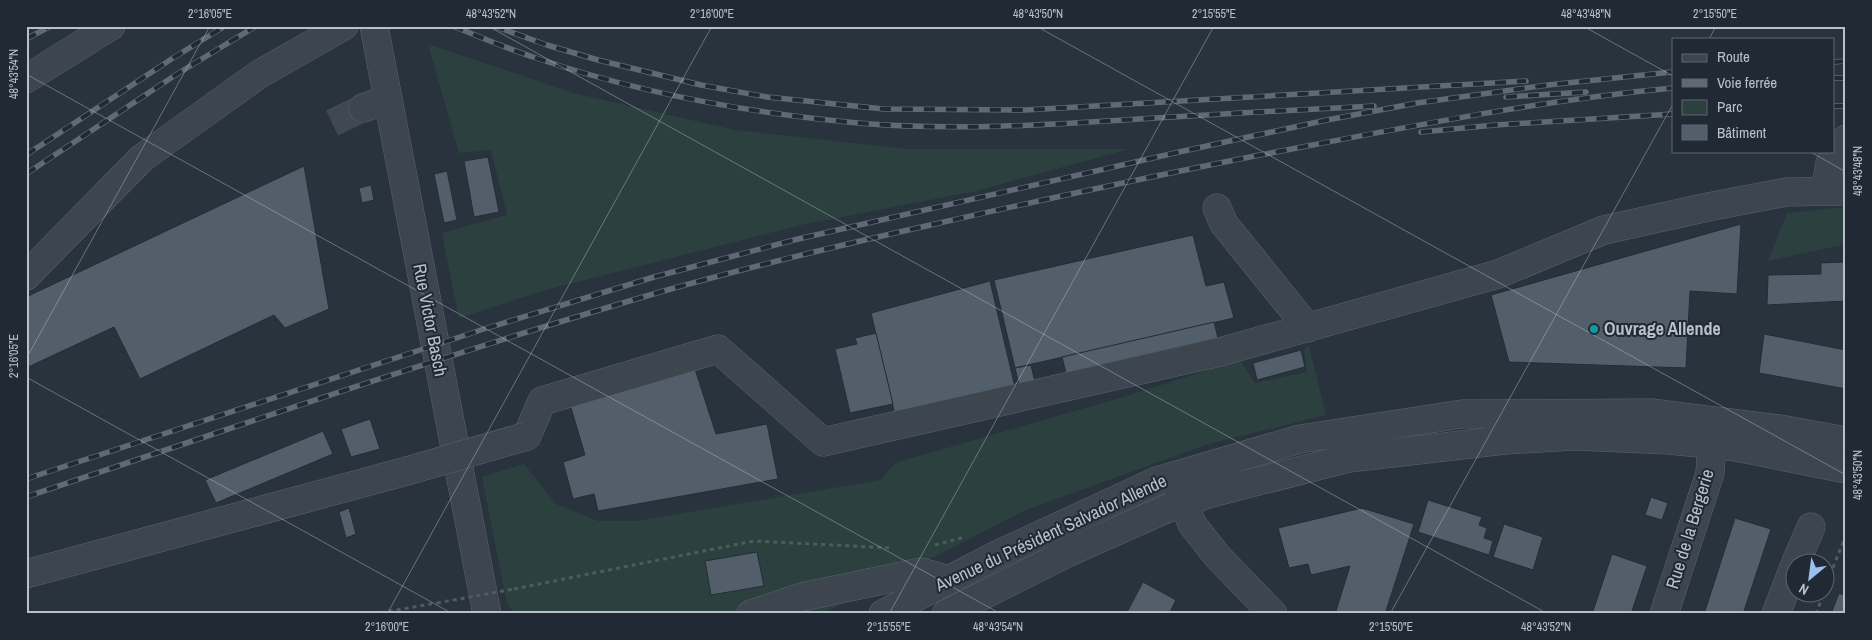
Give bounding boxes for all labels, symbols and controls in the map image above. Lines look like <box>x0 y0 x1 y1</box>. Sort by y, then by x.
text: 2°16'05"E <box>188 6 232 22</box>
text: 48°43'52"N <box>466 6 516 22</box>
text: 2°16'00"E <box>690 6 734 22</box>
text: 48°43'50"N <box>1013 6 1063 22</box>
text: 2°15'55"E <box>1192 6 1236 22</box>
text: 48°43'48"N <box>1561 6 1611 22</box>
text: 2°15'50"E <box>1693 6 1737 22</box>
legend <box>1672 38 1834 152</box>
text: Route <box>1717 46 1750 67</box>
text: 48°43'54"N <box>6 49 22 99</box>
text: Voie ferrée <box>1717 72 1777 93</box>
text: Parc <box>1717 96 1742 117</box>
text: Bâtiment <box>1717 122 1767 143</box>
text: 48°43'48"N <box>1850 146 1866 196</box>
street label: Rue Victor Basch <box>407 261 454 379</box>
place label: Ouvrage Allende <box>1604 316 1721 341</box>
marker: Ouvrage Allende <box>1588 323 1600 335</box>
text: 2°16'05"E <box>6 334 22 378</box>
text: 48°43'50"N <box>1850 450 1866 500</box>
street label: Rue de la Bergerie <box>1659 466 1720 592</box>
street label: Avenue du Président Salvador Allende <box>930 468 1170 598</box>
north arrow <box>1784 552 1834 602</box>
text: N <box>1796 579 1812 599</box>
text: 2°16'00"E <box>365 619 409 635</box>
text: 2°15'55"E <box>867 619 911 635</box>
text: 48°43'54"N <box>973 619 1023 635</box>
text: 2°15'50"E <box>1369 619 1413 635</box>
text: 48°43'52"N <box>1521 619 1571 635</box>

